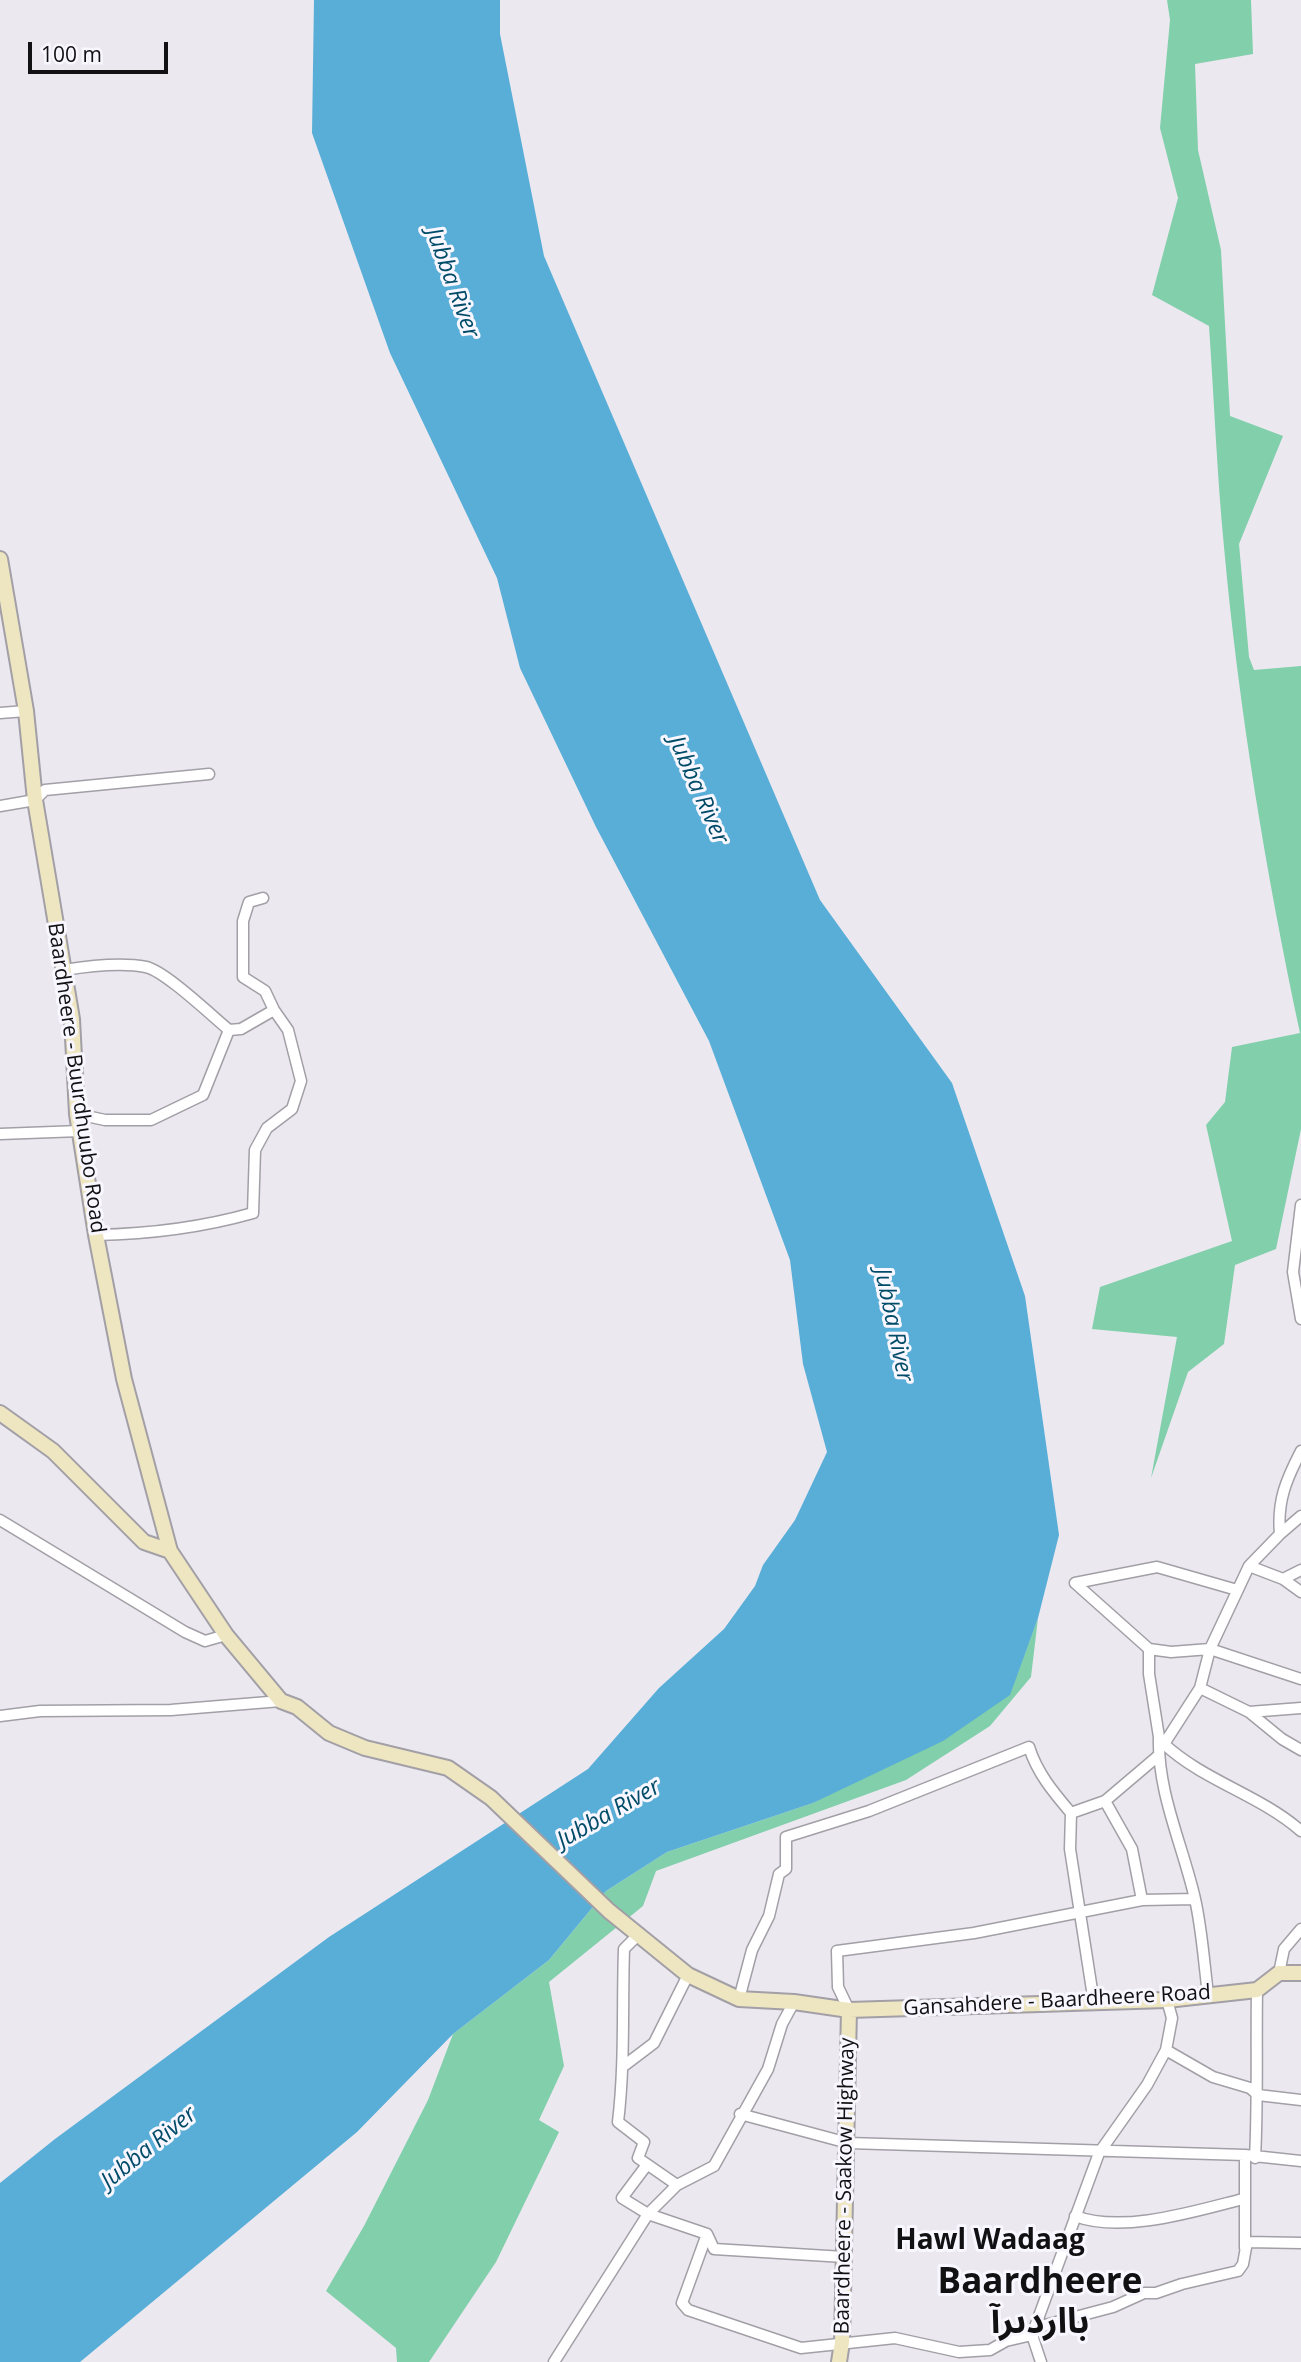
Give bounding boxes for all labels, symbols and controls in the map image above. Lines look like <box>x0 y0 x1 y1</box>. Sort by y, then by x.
scale bar <box>32 28 172 72</box>
text: 100 m <box>41 40 102 68</box>
water label: Jubba River <box>419 224 485 342</box>
water label: Jubba River <box>662 732 734 848</box>
street label: Baardheere - Buurdhuubo Road <box>42 921 110 1235</box>
water label: Jubba River <box>868 1266 918 1384</box>
water label: Jubba River <box>552 1773 666 1855</box>
street label: Gansahdere - Baardheere Road <box>903 1980 1211 2022</box>
street label: Baardheere - Saakow Highway <box>830 2037 860 2335</box>
water label: Jubba River <box>96 2101 202 2195</box>
district label: Hawl Wadaag <box>895 2224 1085 2258</box>
district label: Baardheere بااردىرآ <box>938 2262 1142 2344</box>

